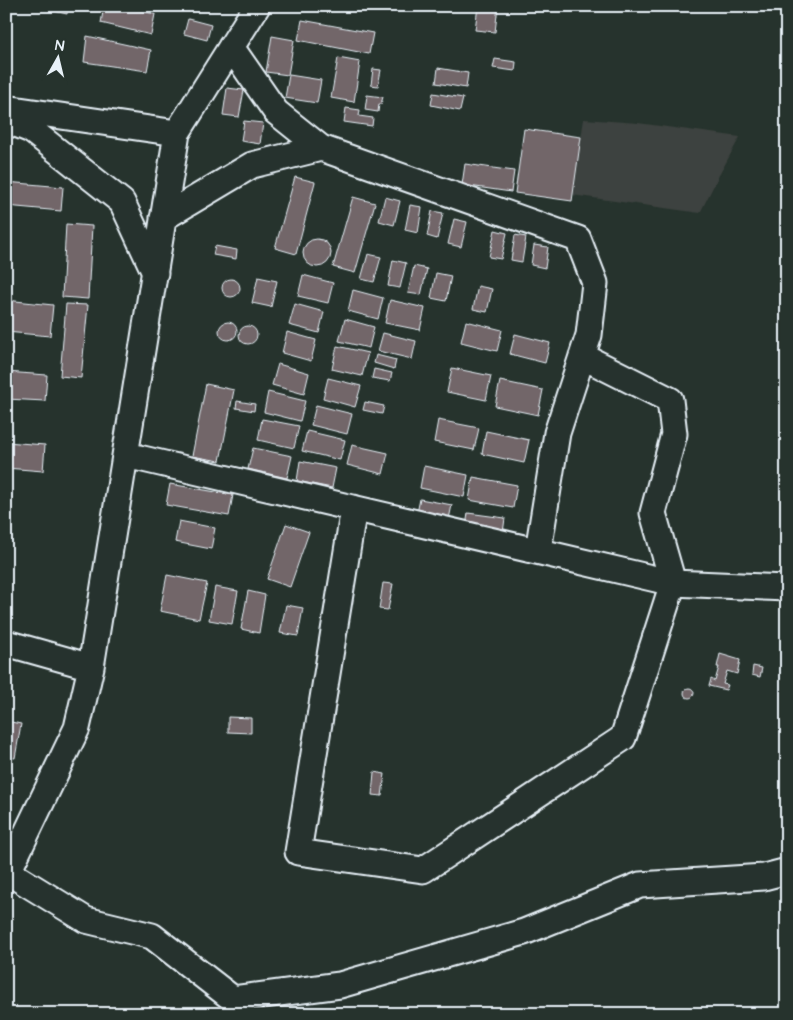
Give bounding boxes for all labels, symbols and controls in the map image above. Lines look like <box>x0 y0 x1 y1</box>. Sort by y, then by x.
north arrow <box>32 32 82 82</box>
text: N <box>54 36 66 57</box>

